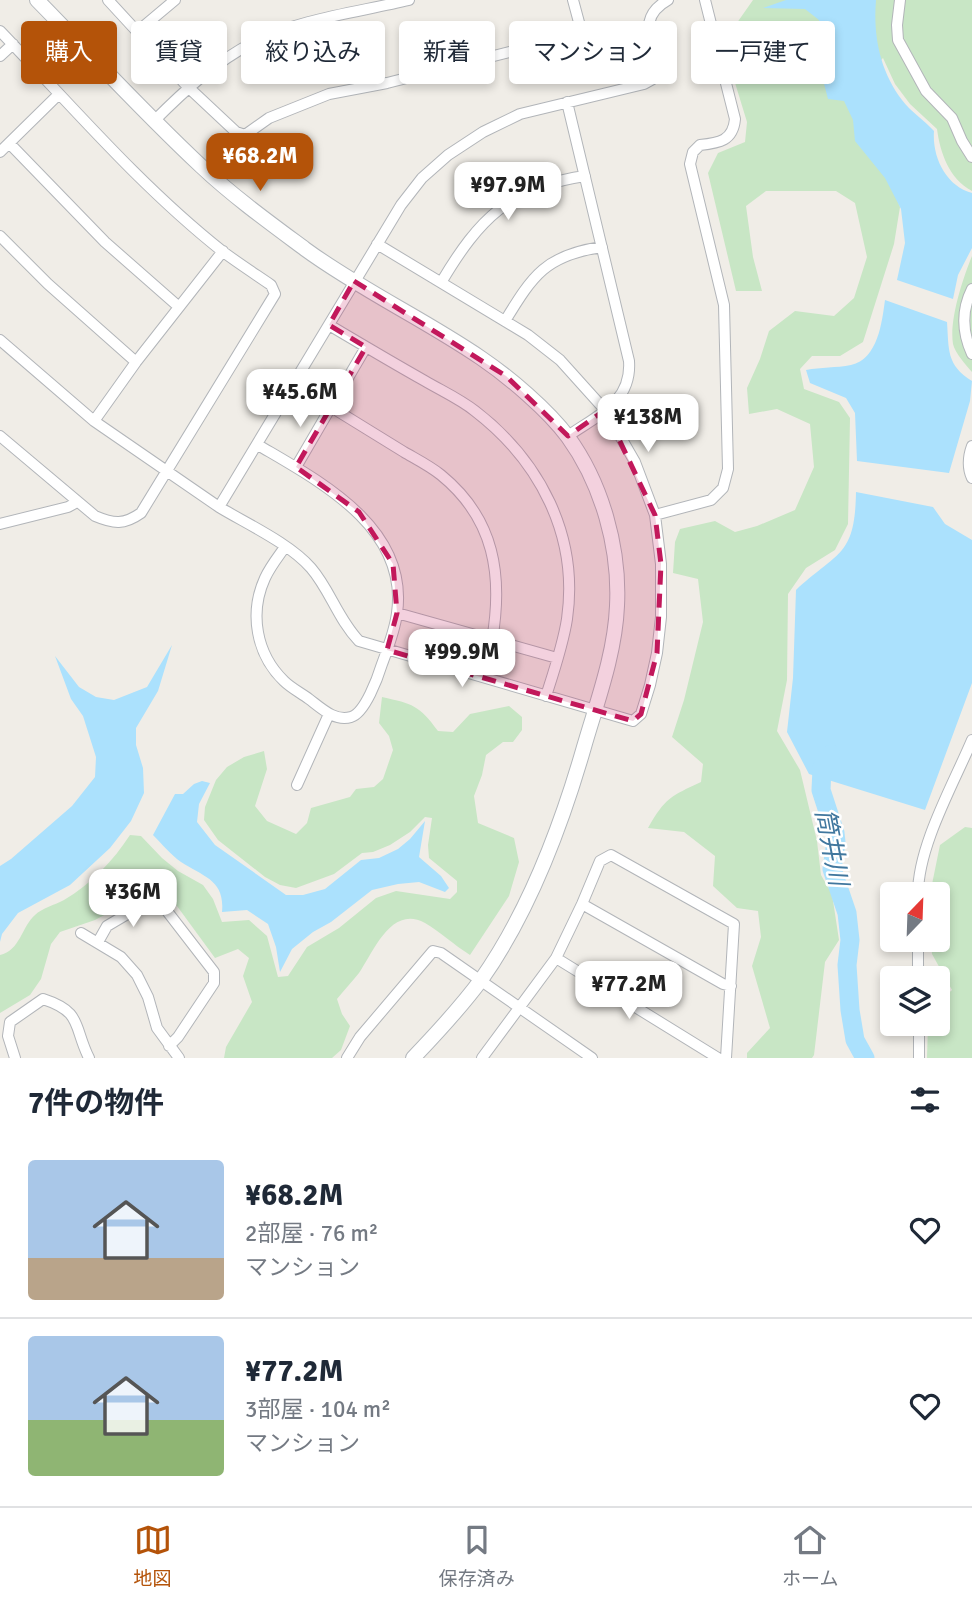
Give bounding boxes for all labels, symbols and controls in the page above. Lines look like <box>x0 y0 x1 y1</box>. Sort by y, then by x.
chip: 購入 <box>21 21 117 84</box>
chip: 賃貸 <box>131 21 227 84</box>
chip: 絞り込み <box>241 21 385 84</box>
chip: 新着 <box>399 21 495 84</box>
chip: マンション <box>509 21 677 84</box>
chip: 一戸建て <box>691 21 835 84</box>
pin: ¥68.2M <box>203 134 317 193</box>
text: ¥68.2M <box>222 141 298 170</box>
pin: ¥97.9M <box>451 162 565 222</box>
text: ¥97.9M <box>470 170 546 199</box>
pin: ¥45.6M <box>243 370 357 429</box>
text: ¥45.6M <box>262 377 338 406</box>
pin: ¥138M <box>599 394 697 454</box>
text: ¥138M <box>614 402 682 431</box>
pin: ¥99.9M <box>405 630 519 689</box>
text: ¥99.9M <box>424 637 500 666</box>
water label: 筒井川 <box>808 806 855 891</box>
pin: ¥36M <box>92 870 174 929</box>
text: ¥36M <box>105 877 161 906</box>
north arrow <box>880 882 950 952</box>
map controls <box>880 882 950 1036</box>
pin: ¥77.2M <box>572 962 686 1021</box>
button: layers <box>880 966 950 1036</box>
text: ¥77.2M <box>591 969 667 998</box>
icon: filters <box>906 1081 944 1119</box>
text: 7件の物件 <box>28 1085 164 1122</box>
text: ¥68.2M <box>245 1177 343 1214</box>
icon: home <box>84 1188 168 1272</box>
icon: heart <box>906 1211 944 1249</box>
text: 2部屋 · 76 m² <box>245 1219 378 1248</box>
text: マンション <box>245 1253 360 1282</box>
text: ¥77.2M <box>245 1353 343 1390</box>
icon: home <box>84 1364 168 1448</box>
icon: heart <box>906 1387 944 1425</box>
text: 3部屋 · 104 m² <box>245 1395 391 1424</box>
text: マンション <box>245 1429 360 1458</box>
tab: 地図 <box>134 1521 172 1591</box>
tab: 保存済み <box>439 1521 515 1591</box>
tab: ホーム <box>782 1521 838 1591</box>

